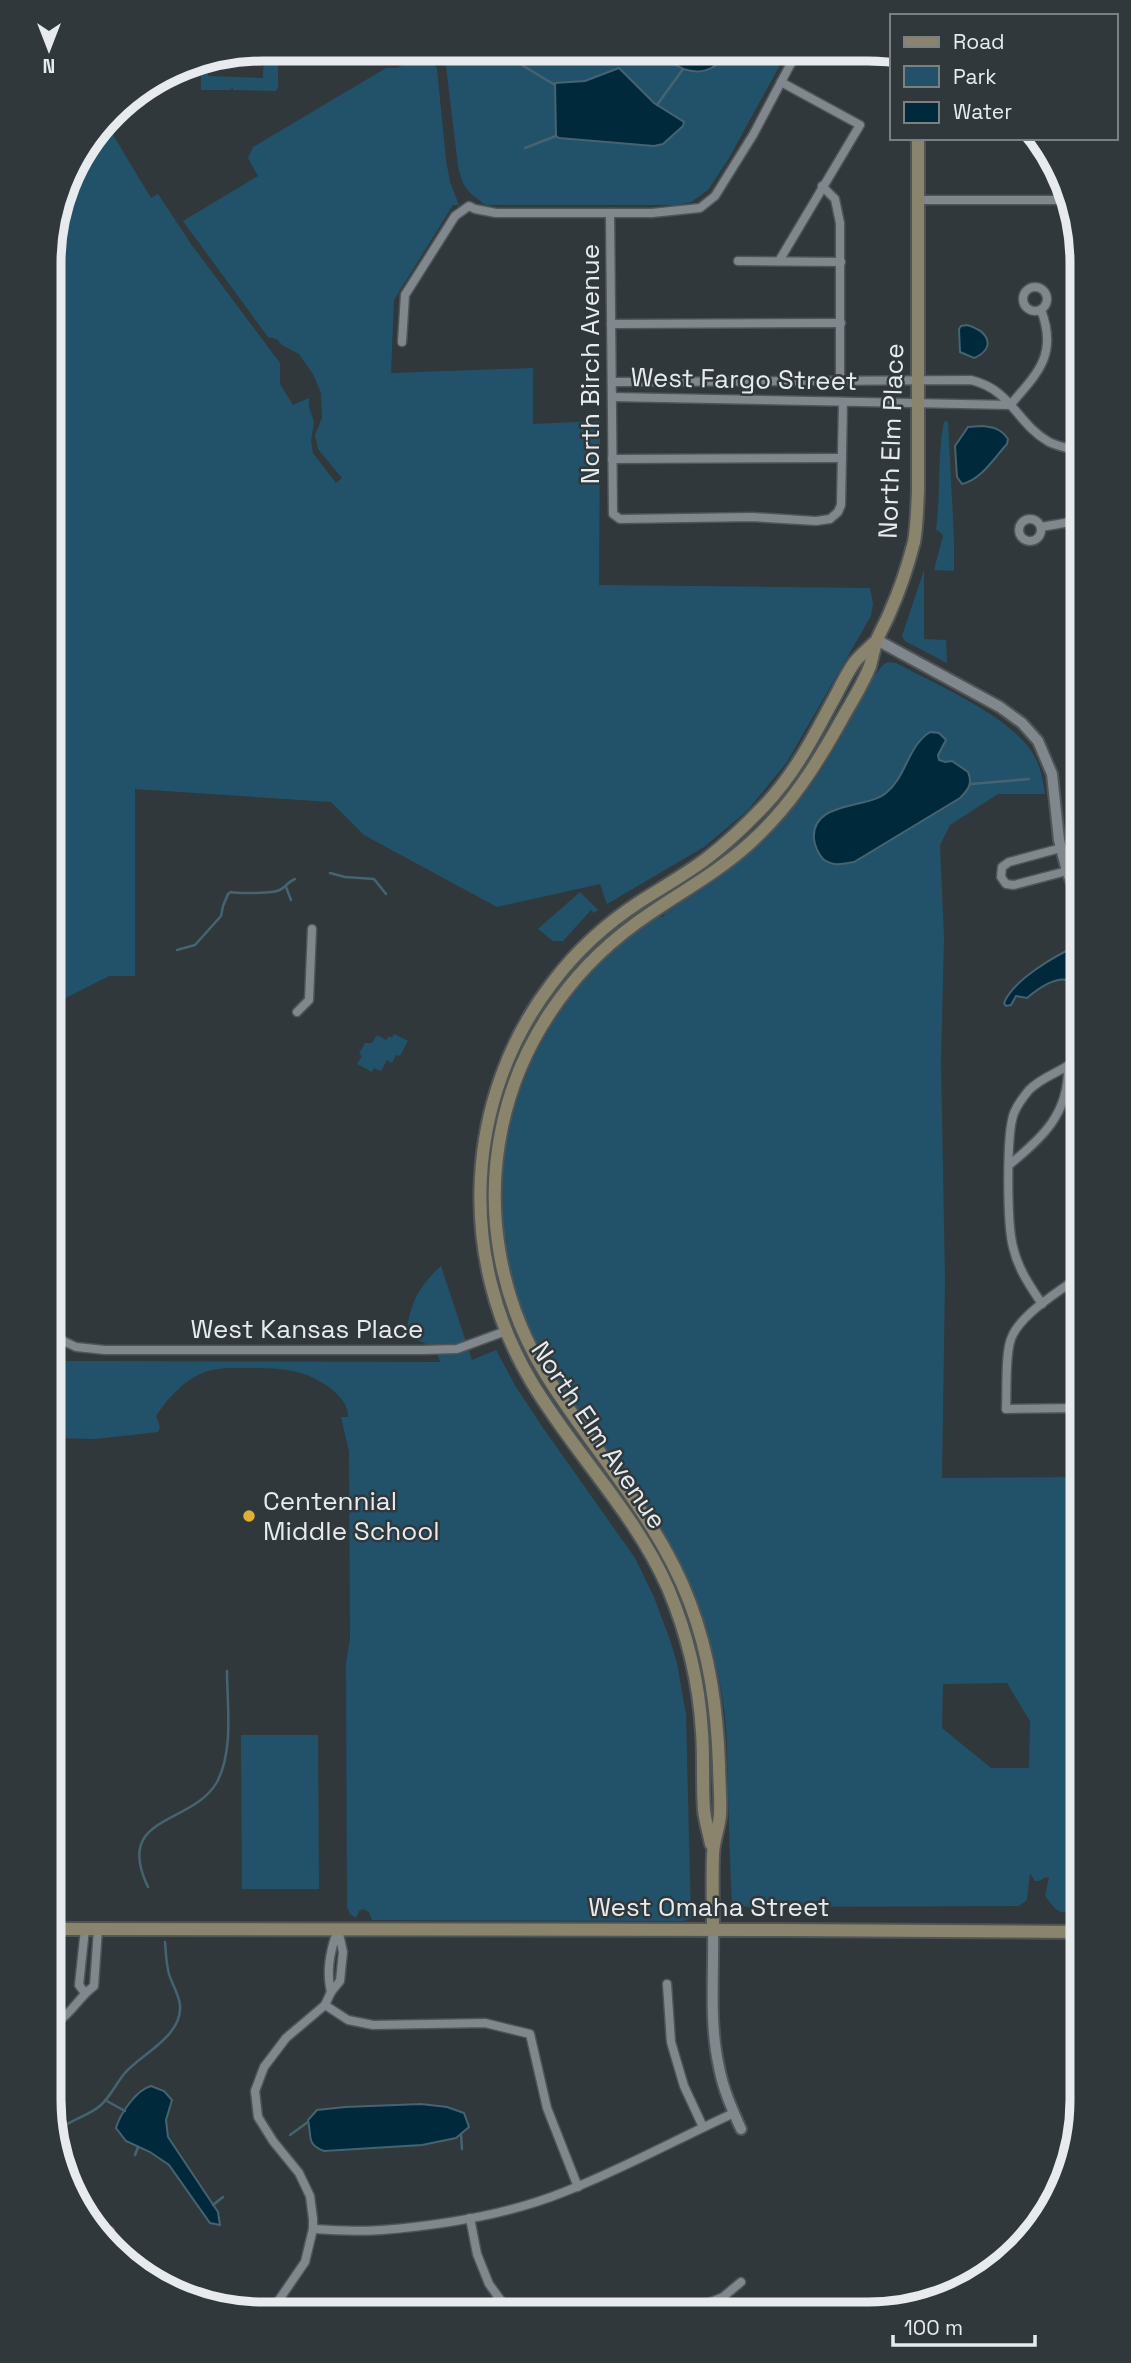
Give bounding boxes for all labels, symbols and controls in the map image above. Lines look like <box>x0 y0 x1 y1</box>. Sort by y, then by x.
north arrow <box>14 14 84 84</box>
legend <box>890 14 1117 140</box>
text: Road <box>953 28 1005 55</box>
text: N <box>43 53 55 78</box>
text: Park <box>953 63 997 90</box>
text: Water <box>953 98 1012 125</box>
street label: North Birch Avenue <box>573 244 607 484</box>
street label: North Elm Place <box>871 343 911 539</box>
street label: West Fargo Street <box>630 360 858 398</box>
street label: West Kansas Place <box>191 1312 423 1346</box>
street label: North Elm Avenue <box>524 1335 674 1535</box>
place label: Centennial Middle School <box>263 1484 440 1548</box>
marker: Centennial Middle School <box>241 1508 257 1524</box>
street label: West Omaha Street <box>588 1890 830 1924</box>
scale bar <box>893 2304 1035 2348</box>
text: 100 m <box>904 2314 963 2341</box>

